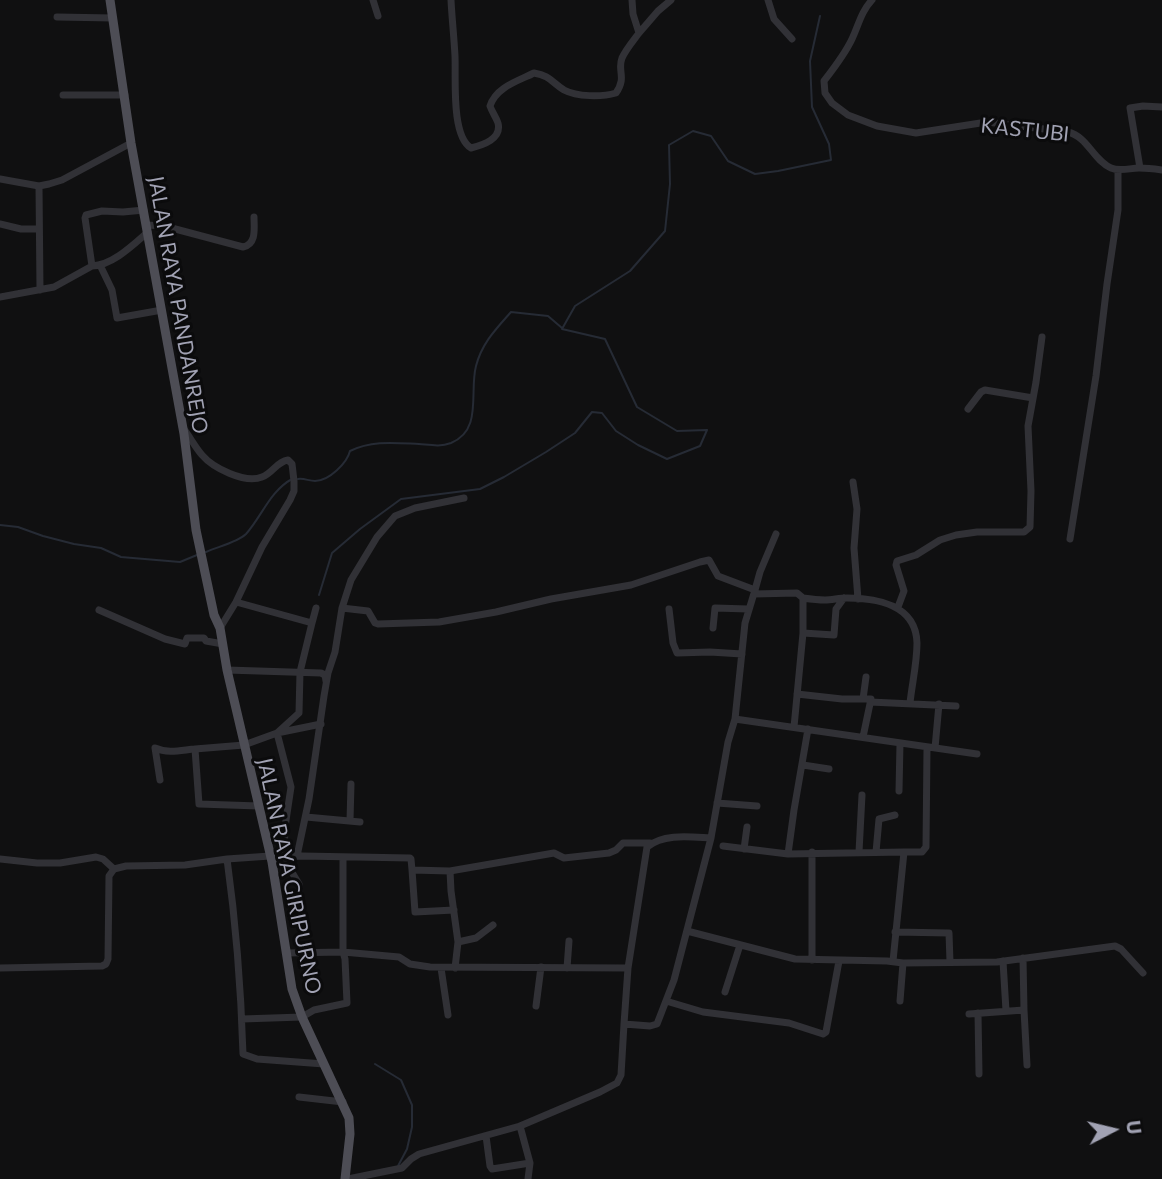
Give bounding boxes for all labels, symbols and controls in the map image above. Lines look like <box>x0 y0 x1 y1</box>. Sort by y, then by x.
street label: KASTUBI <box>979 113 1071 147</box>
street label: JALAN RAYA PANDANREJO <box>143 174 213 436</box>
street label: JALAN RAYA GIRIPURNO <box>252 756 326 996</box>
north arrow <box>1078 1095 1148 1165</box>
text: U <box>1122 1119 1147 1136</box>

